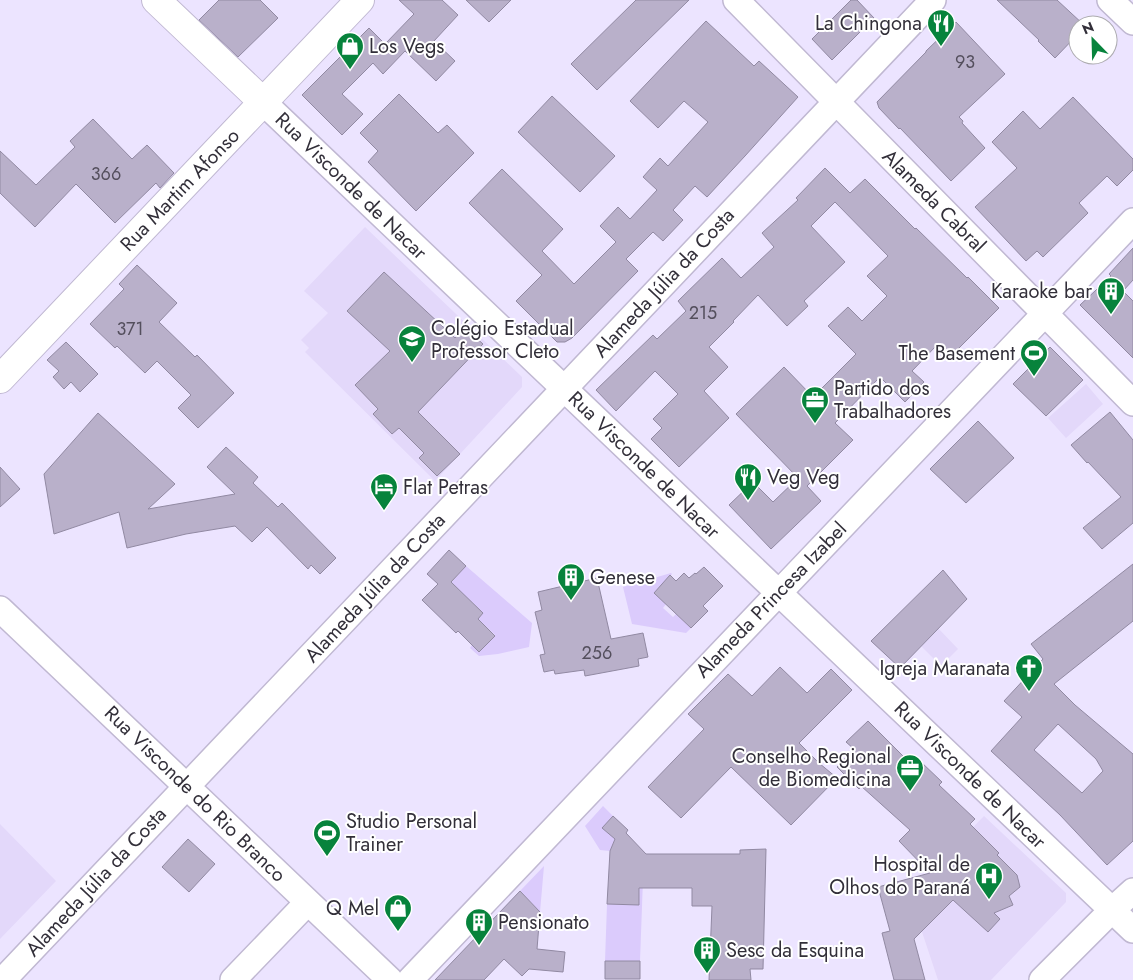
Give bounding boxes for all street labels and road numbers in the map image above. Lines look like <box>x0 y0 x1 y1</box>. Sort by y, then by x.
street label: Rua Visconde de Nacar <box>269 106 434 266</box>
street label: Rua Martim Afonso <box>114 122 246 258</box>
street label: Alameda Cabral <box>876 143 992 259</box>
street label: Alameda Júlia da Costa <box>587 202 741 364</box>
street label: Rua Visconde de Nacar <box>562 385 727 545</box>
street label: Alameda Júlia da Costa <box>298 507 452 669</box>
street label: Alameda Princesa Izabel <box>689 515 853 685</box>
street label: Rua Visconde de Nacar <box>888 695 1053 855</box>
street label: Rua Visconde do Rio Branco <box>98 699 292 889</box>
street label: Alameda Júlia da Costa <box>19 801 173 963</box>

